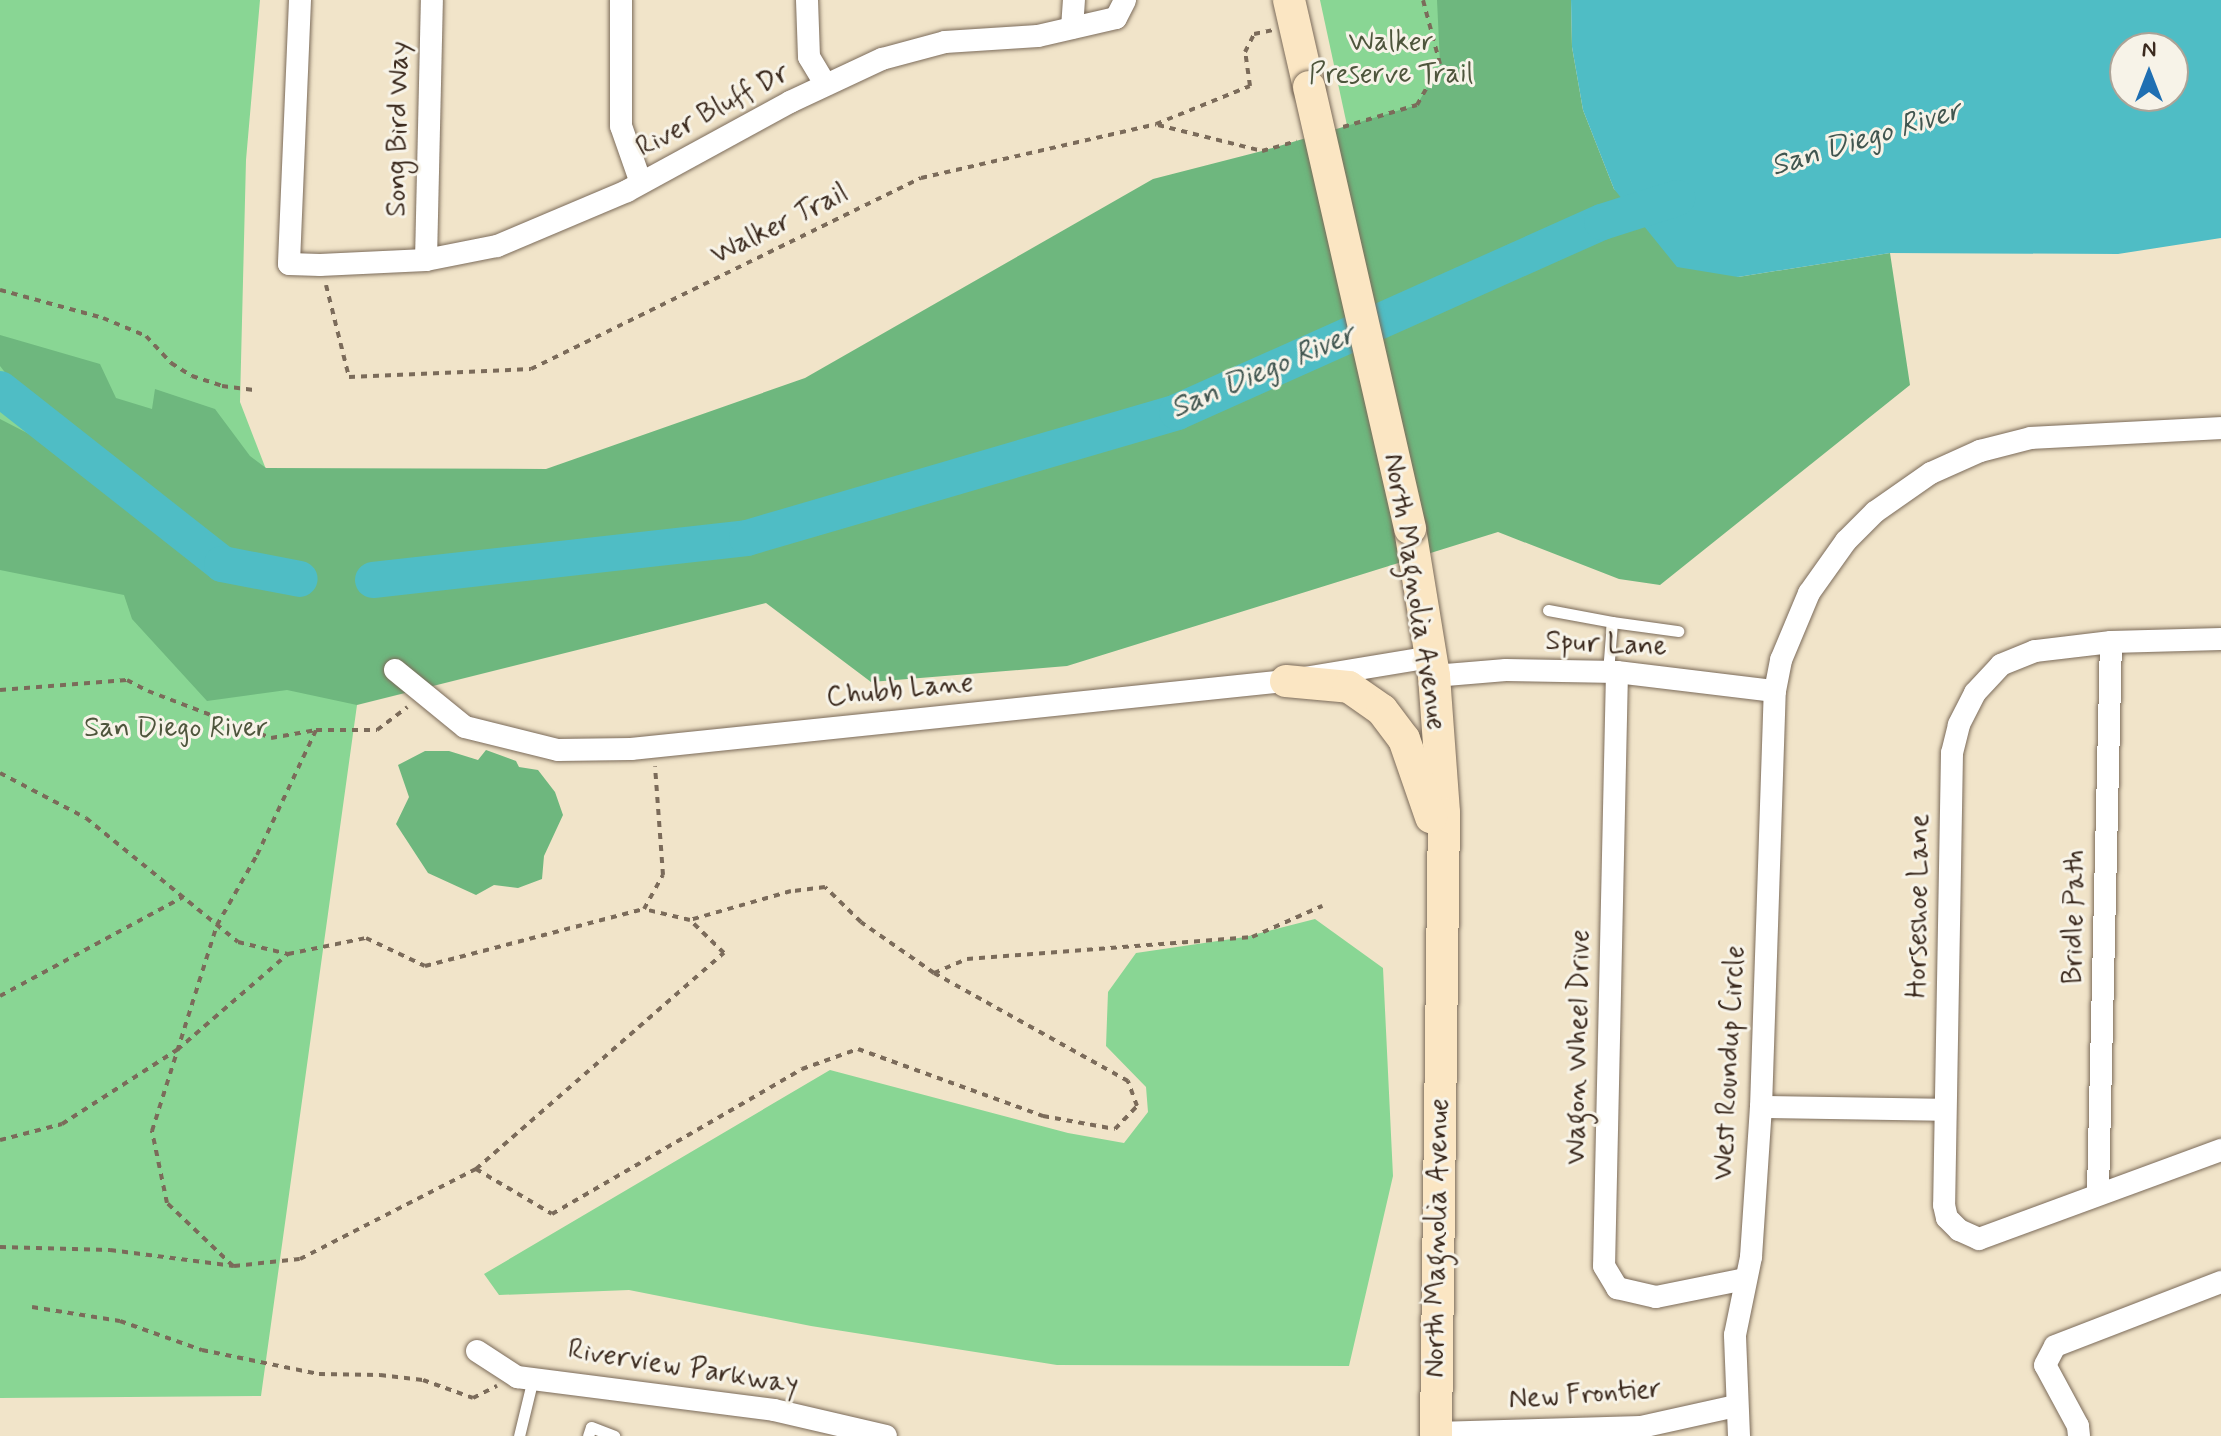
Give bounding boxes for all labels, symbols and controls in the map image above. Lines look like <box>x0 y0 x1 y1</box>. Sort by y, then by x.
park label: Walker Preserve Trail <box>1311 26 1471 92</box>
north arrow <box>2109 32 2189 112</box>
text: N <box>2142 36 2156 64</box>
street label: Song Bird Way <box>381 41 417 217</box>
street label: River Bluff Dr <box>631 57 795 165</box>
water label: San Diego River <box>1766 93 1966 185</box>
street label: Walker Trail <box>708 179 852 271</box>
water label: San Diego River <box>1165 317 1361 427</box>
street label: North Magnolia Avenue <box>1375 450 1453 734</box>
street label: Spur Lane <box>1544 625 1668 665</box>
street label: Chubb Lane <box>827 667 973 715</box>
park label: San Diego River <box>84 712 268 746</box>
street label: Horseshoe Lane <box>1901 815 1937 997</box>
street label: Bridle Path <box>2057 851 2093 983</box>
street label: Wagon Wheel Drive <box>1560 929 1598 1165</box>
street label: West Roundup Circle <box>1707 944 1753 1182</box>
street label: North Magnolia Avenue <box>1419 1096 1457 1380</box>
street label: Riverview Parkway <box>570 1334 796 1402</box>
street label: New Frontier <box>1508 1373 1662 1417</box>

